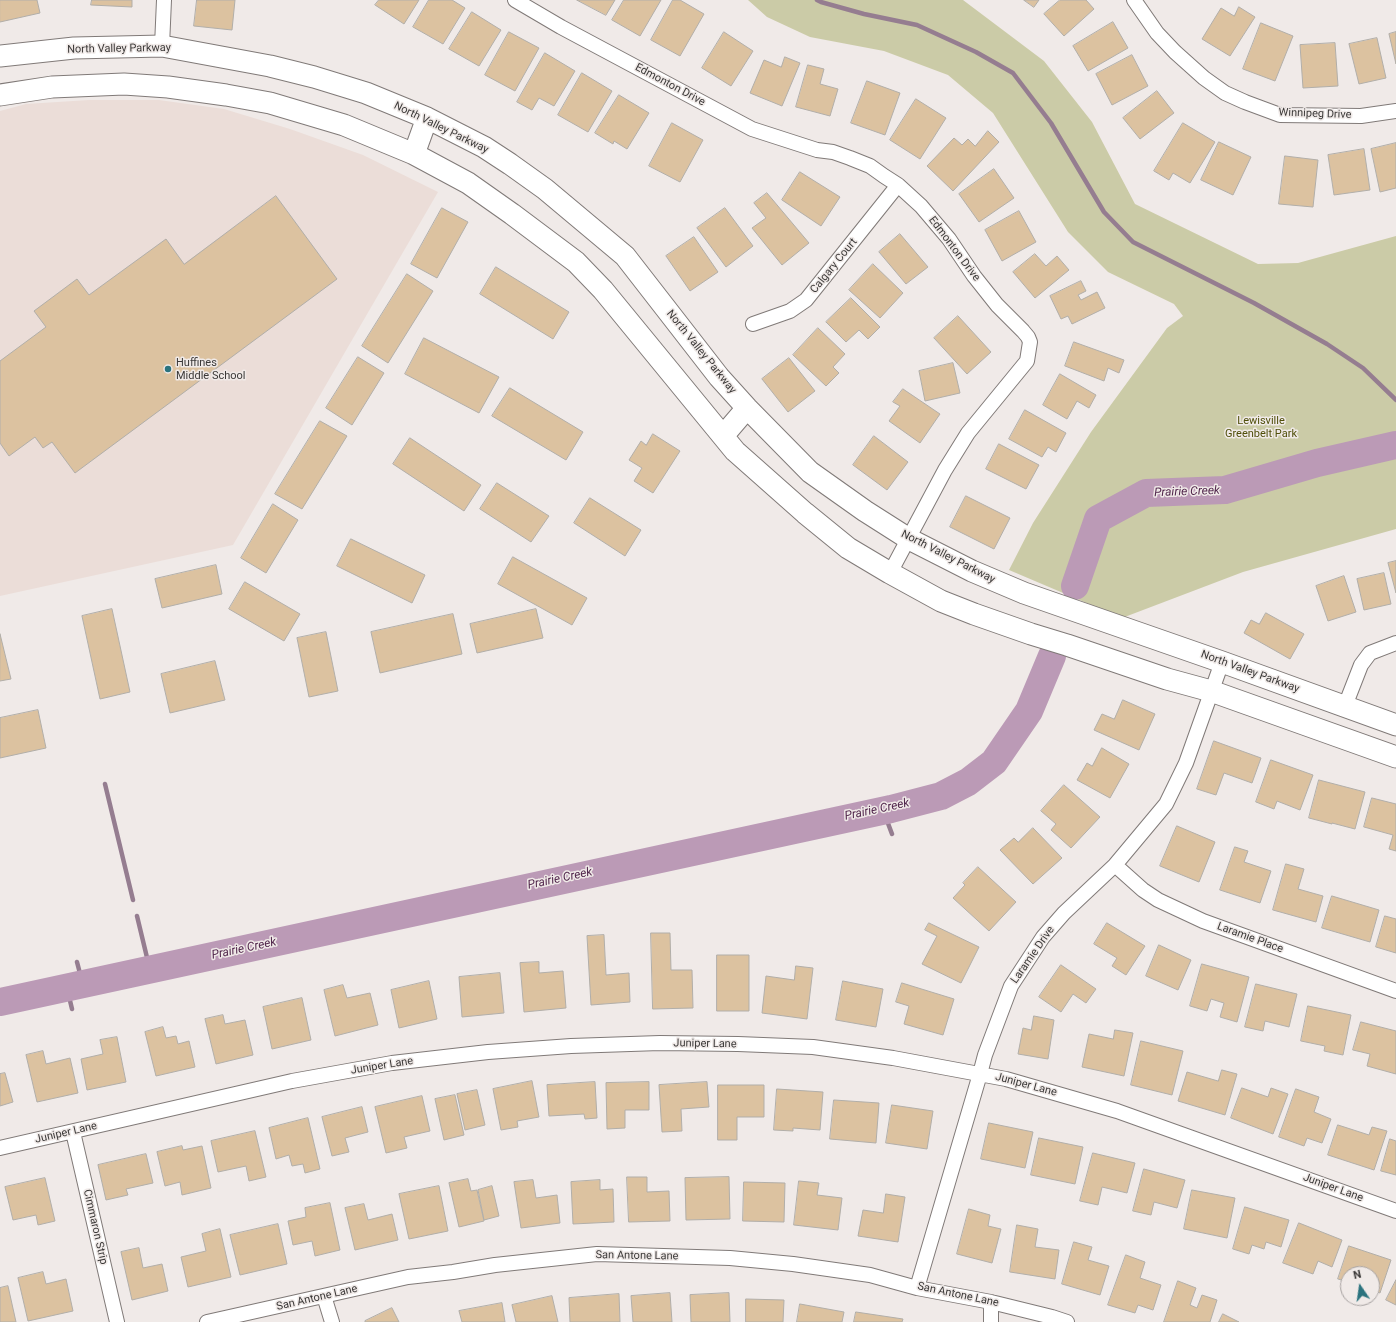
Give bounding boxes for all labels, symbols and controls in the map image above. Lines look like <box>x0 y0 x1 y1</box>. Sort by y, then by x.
street label: North Valley Parkway <box>67 41 171 57</box>
street label: Edmonton Drive <box>633 61 707 109</box>
street label: North Valley Parkway <box>391 99 491 157</box>
street label: Winnipeg Drive <box>1278 106 1352 122</box>
street label: Edmonton Drive <box>925 214 983 284</box>
street label: Calgary Court <box>808 236 860 296</box>
street label: North Valley Parkway <box>663 308 739 396</box>
place label: Huffines Middle School <box>176 356 245 382</box>
marker: Huffines Middle School <box>163 364 173 374</box>
park label: Lewisville Greenbelt Park <box>1225 414 1297 440</box>
water label: Prairie Creek <box>1154 484 1220 500</box>
street label: North Valley Parkway <box>899 528 997 586</box>
street label: North Valley Parkway <box>1199 648 1301 696</box>
water label: Prairie Creek <box>843 796 911 824</box>
water label: Prairie Creek <box>526 865 594 893</box>
street label: Laramie Place <box>1215 920 1285 956</box>
street label: Laramie Drive <box>1008 924 1058 986</box>
water label: Prairie Creek <box>210 935 278 963</box>
street label: Juniper Lane <box>673 1037 737 1051</box>
street label: Juniper Lane <box>350 1055 414 1077</box>
street label: Juniper Lane <box>994 1070 1058 1100</box>
street label: Juniper Lane <box>34 1119 98 1147</box>
street label: Juniper Lane <box>1301 1171 1365 1205</box>
street label: Cimmaron Strip <box>80 1188 110 1266</box>
street label: San Antone Lane <box>595 1249 679 1263</box>
north arrow <box>1340 1266 1380 1306</box>
text: N <box>1352 1268 1363 1282</box>
street label: San Antone Lane <box>916 1280 1000 1310</box>
street label: San Antone Lane <box>275 1282 359 1314</box>

